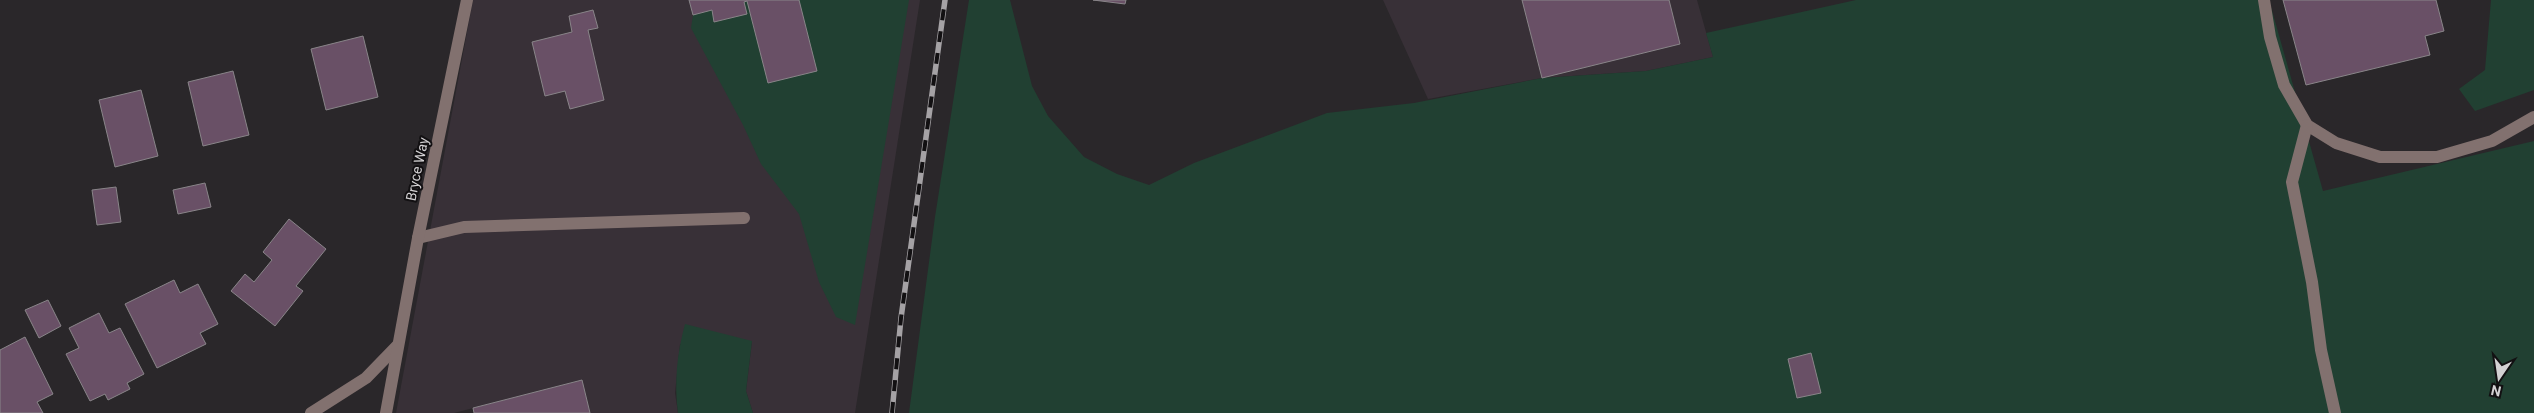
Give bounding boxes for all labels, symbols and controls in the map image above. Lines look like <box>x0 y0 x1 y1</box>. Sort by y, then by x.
street label: Bryce Way <box>402 135 432 202</box>
north arrow <box>2474 353 2524 403</box>
text: N <box>2489 382 2503 400</box>

